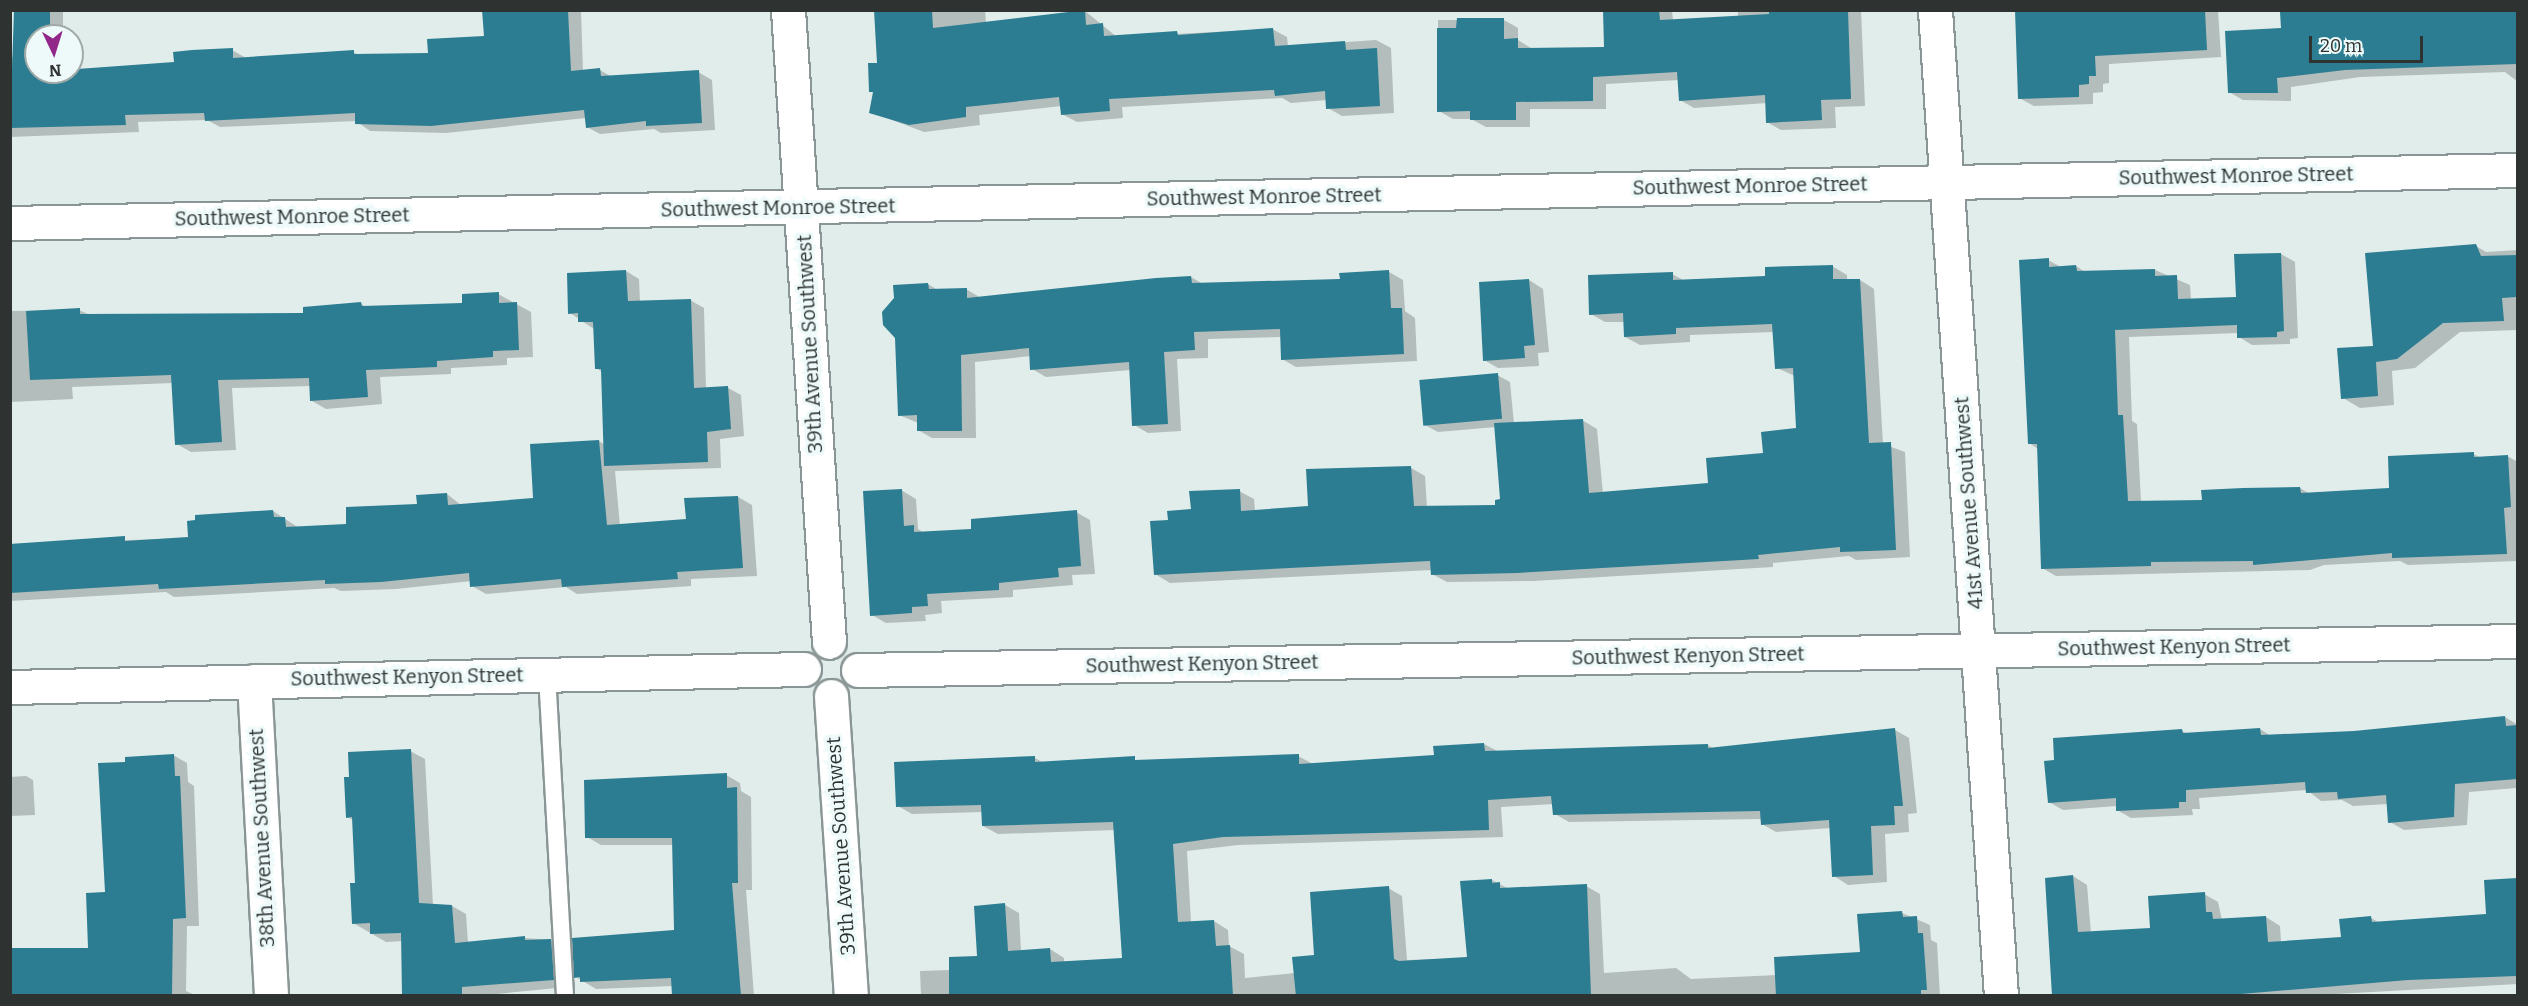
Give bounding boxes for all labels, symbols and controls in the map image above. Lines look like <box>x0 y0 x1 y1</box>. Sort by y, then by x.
north arrow <box>24 24 84 84</box>
scale bar <box>2312 24 2426 62</box>
text: 20 m <box>2320 35 2362 57</box>
text: N <box>48 61 62 80</box>
street label: Southwest Monroe Street <box>2118 162 2354 190</box>
street label: Southwest Monroe Street <box>1632 172 1868 200</box>
street label: Southwest Monroe Street <box>1146 183 1382 211</box>
street label: Southwest Monroe Street <box>660 194 896 222</box>
street label: Southwest Monroe Street <box>174 203 410 231</box>
street label: 39th Avenue Southwest <box>792 234 828 454</box>
street label: 41st Avenue Southwest <box>1950 396 1988 610</box>
street label: Southwest Kenyon Street <box>2057 633 2291 661</box>
street label: Southwest Kenyon Street <box>1571 642 1805 670</box>
street label: Southwest Kenyon Street <box>1085 650 1319 678</box>
street label: Southwest Kenyon Street <box>290 663 524 691</box>
street label: 38th Avenue Southwest <box>244 728 280 948</box>
street label: 39th Avenue Southwest <box>821 736 861 956</box>

